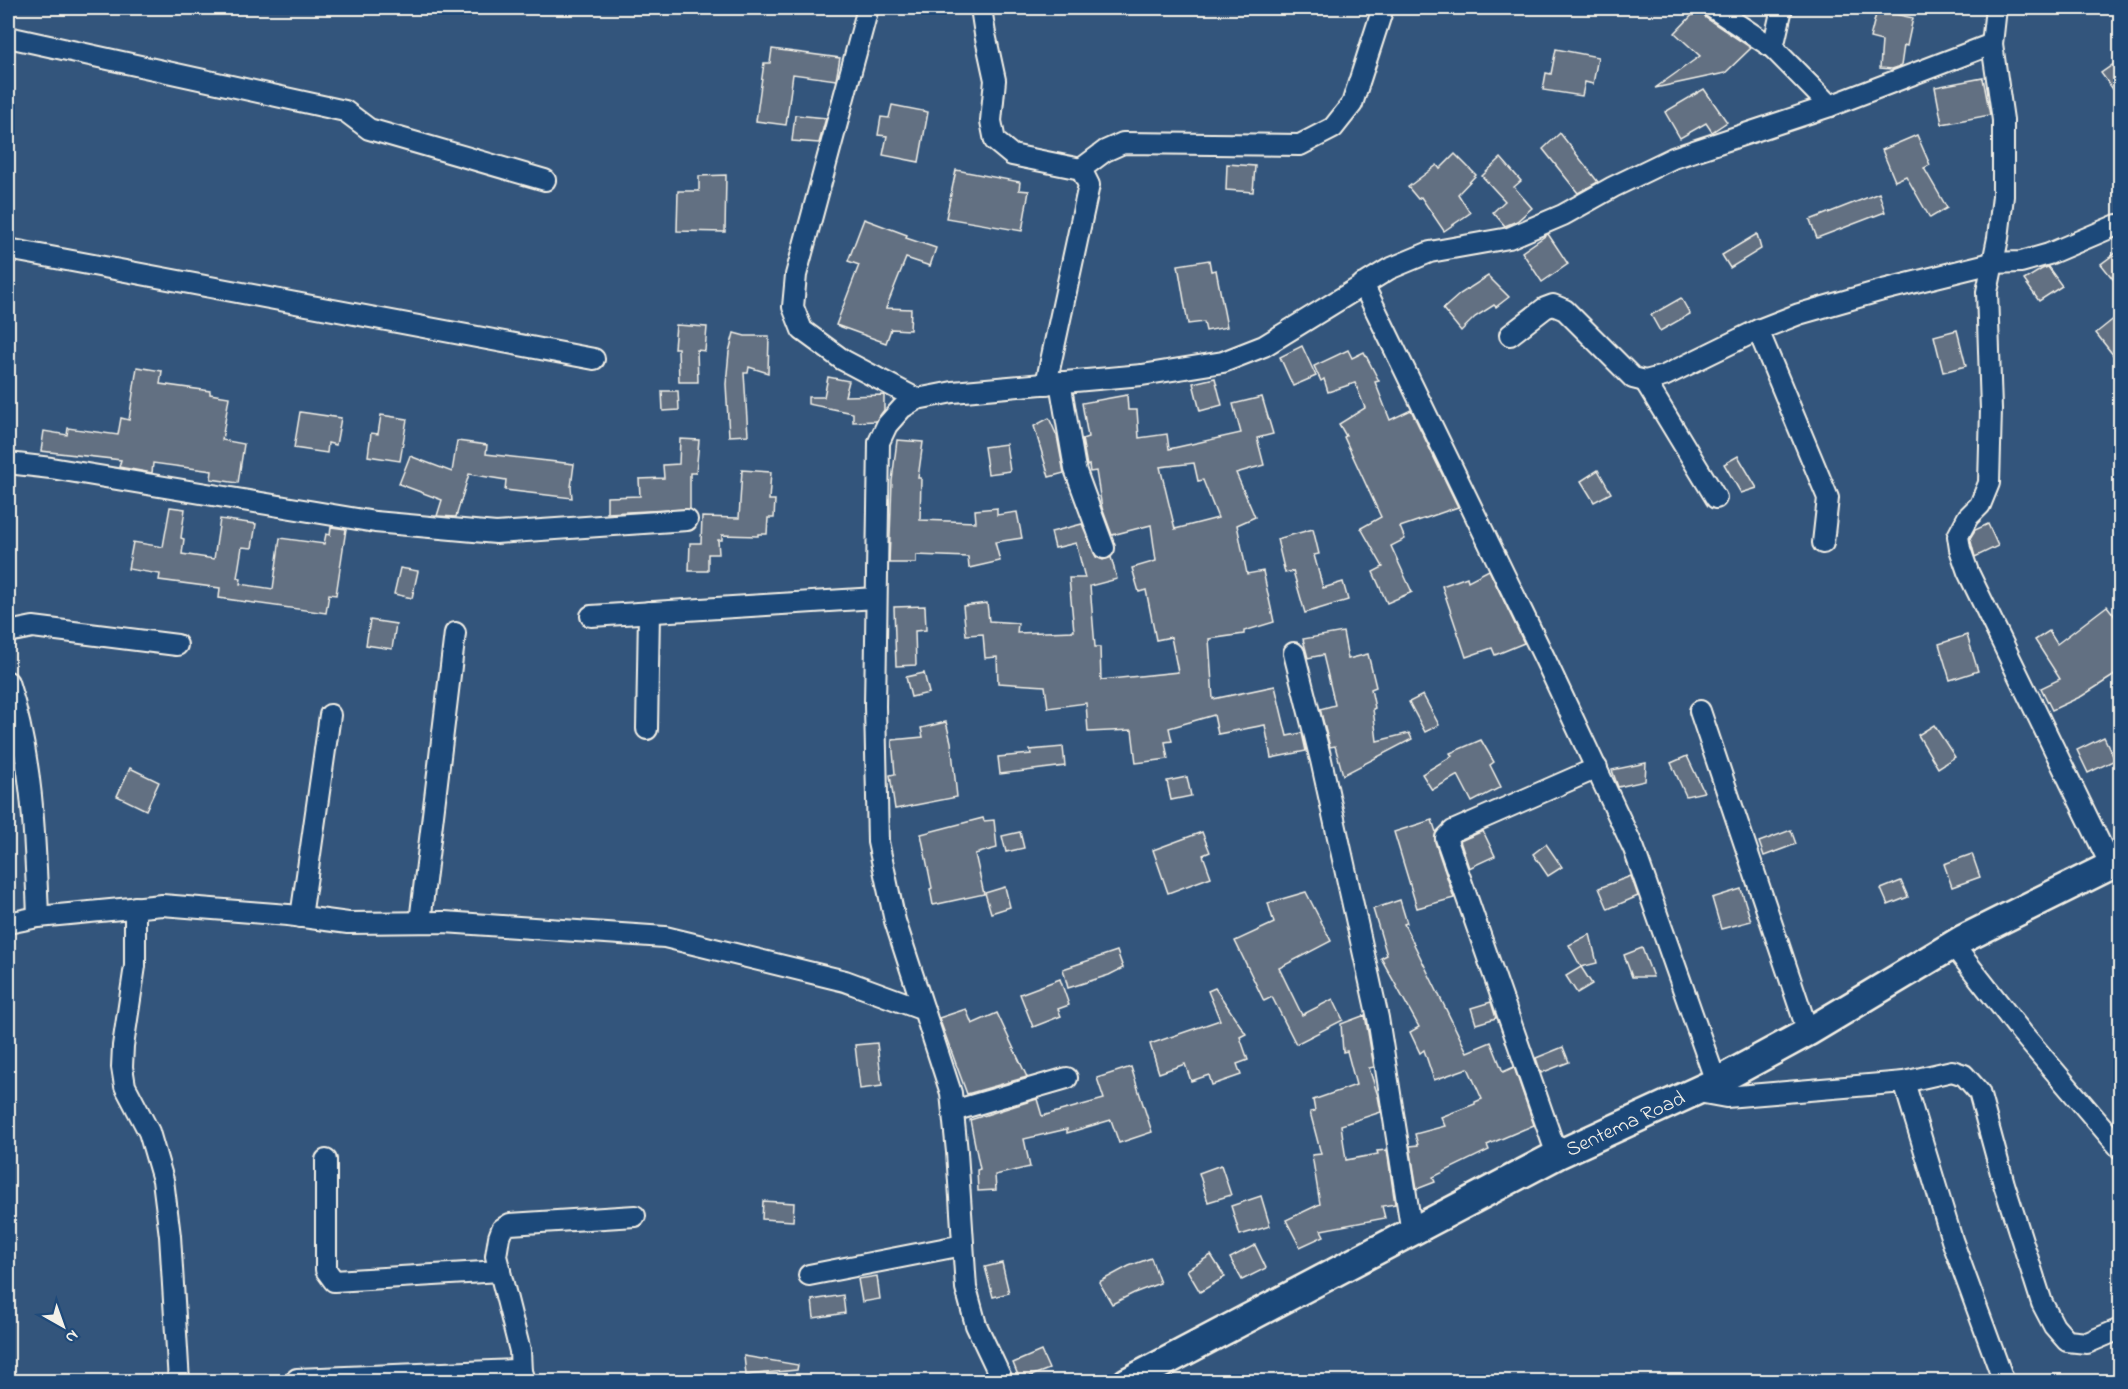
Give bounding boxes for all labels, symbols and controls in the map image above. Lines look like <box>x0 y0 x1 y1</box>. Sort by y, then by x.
street label: Sentema Road <box>1561 1084 1690 1166</box>
north arrow <box>33 1296 93 1356</box>
text: N <box>59 1323 83 1349</box>

